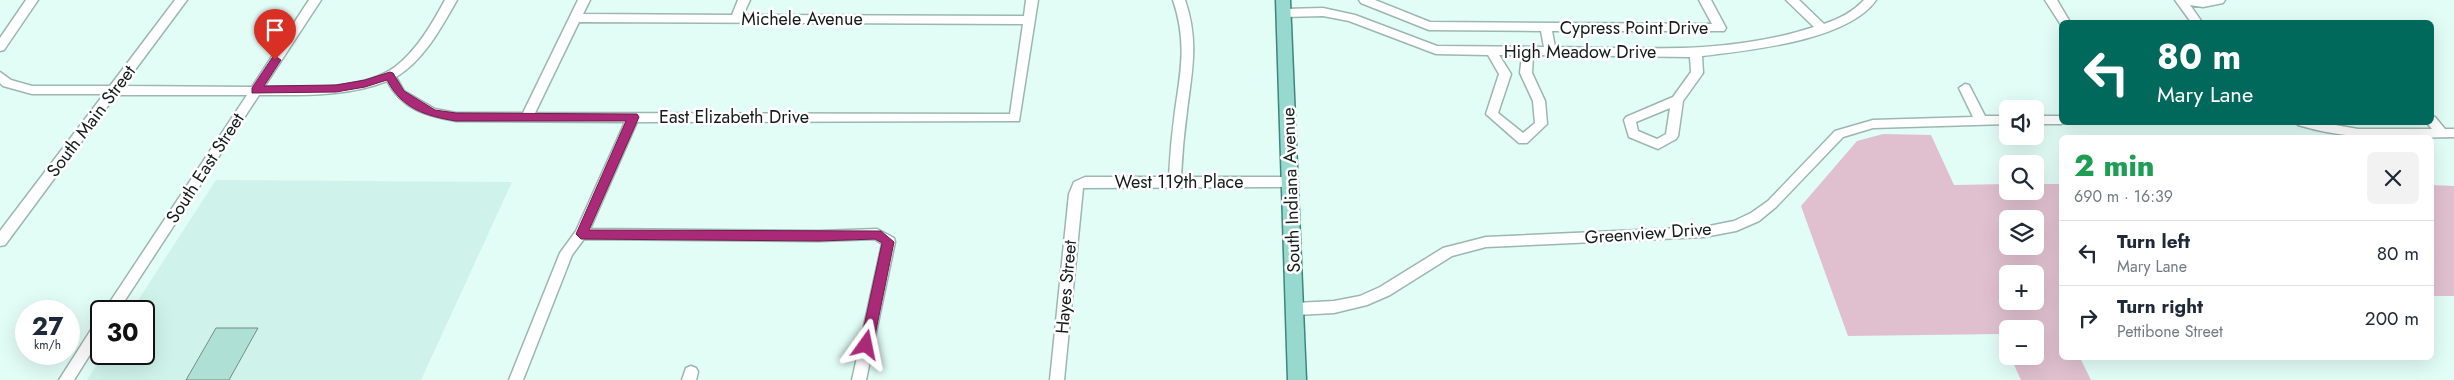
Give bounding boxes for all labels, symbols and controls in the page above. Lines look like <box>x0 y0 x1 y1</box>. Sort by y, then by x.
street label: Michele Avenue <box>741 6 863 32</box>
pin <box>254 9 296 60</box>
street label: Cypress Point Drive <box>1560 15 1708 41</box>
icon: arrive <box>261 16 289 44</box>
text: 80 m <box>2157 32 2241 82</box>
street label: High Meadow Drive <box>1504 39 1656 65</box>
icon: left <box>2074 40 2139 105</box>
street label: South Main Street <box>40 59 142 182</box>
text: Mary Lane <box>2157 78 2253 110</box>
map controls <box>1999 100 2044 365</box>
button: sound <box>1999 100 2044 145</box>
street label: East Elizabeth Drive <box>659 104 809 130</box>
street label: South East Street <box>160 107 251 228</box>
street label: South Indiana Avenue <box>1275 107 1307 273</box>
text: 2 min <box>2074 144 2155 187</box>
button: close <box>2367 152 2419 204</box>
button: search <box>1999 155 2044 200</box>
street label: West 119th Place <box>1115 169 1243 195</box>
text: 690 m · 16:39 <box>2074 185 2173 208</box>
button: layers <box>1999 210 2044 255</box>
street label: Greenview Drive <box>1584 216 1712 250</box>
text: Turn left <box>2117 228 2190 255</box>
street label: Hayes Street <box>1049 238 1083 335</box>
icon: left <box>2074 239 2102 267</box>
text: 80 m <box>2377 240 2419 267</box>
text: Mary Lane <box>2117 255 2187 278</box>
button: + <box>1999 265 2044 310</box>
text: Turn right <box>2117 293 2203 320</box>
speed limit sign: 30 <box>90 300 155 365</box>
icon: right <box>2074 304 2102 332</box>
text: 200 m <box>2365 305 2419 332</box>
text: 27 <box>32 308 63 344</box>
position arrow <box>839 318 891 370</box>
button: − <box>1999 320 2044 365</box>
text: Pettibone Street <box>2117 320 2223 343</box>
text: km/h <box>34 336 61 354</box>

